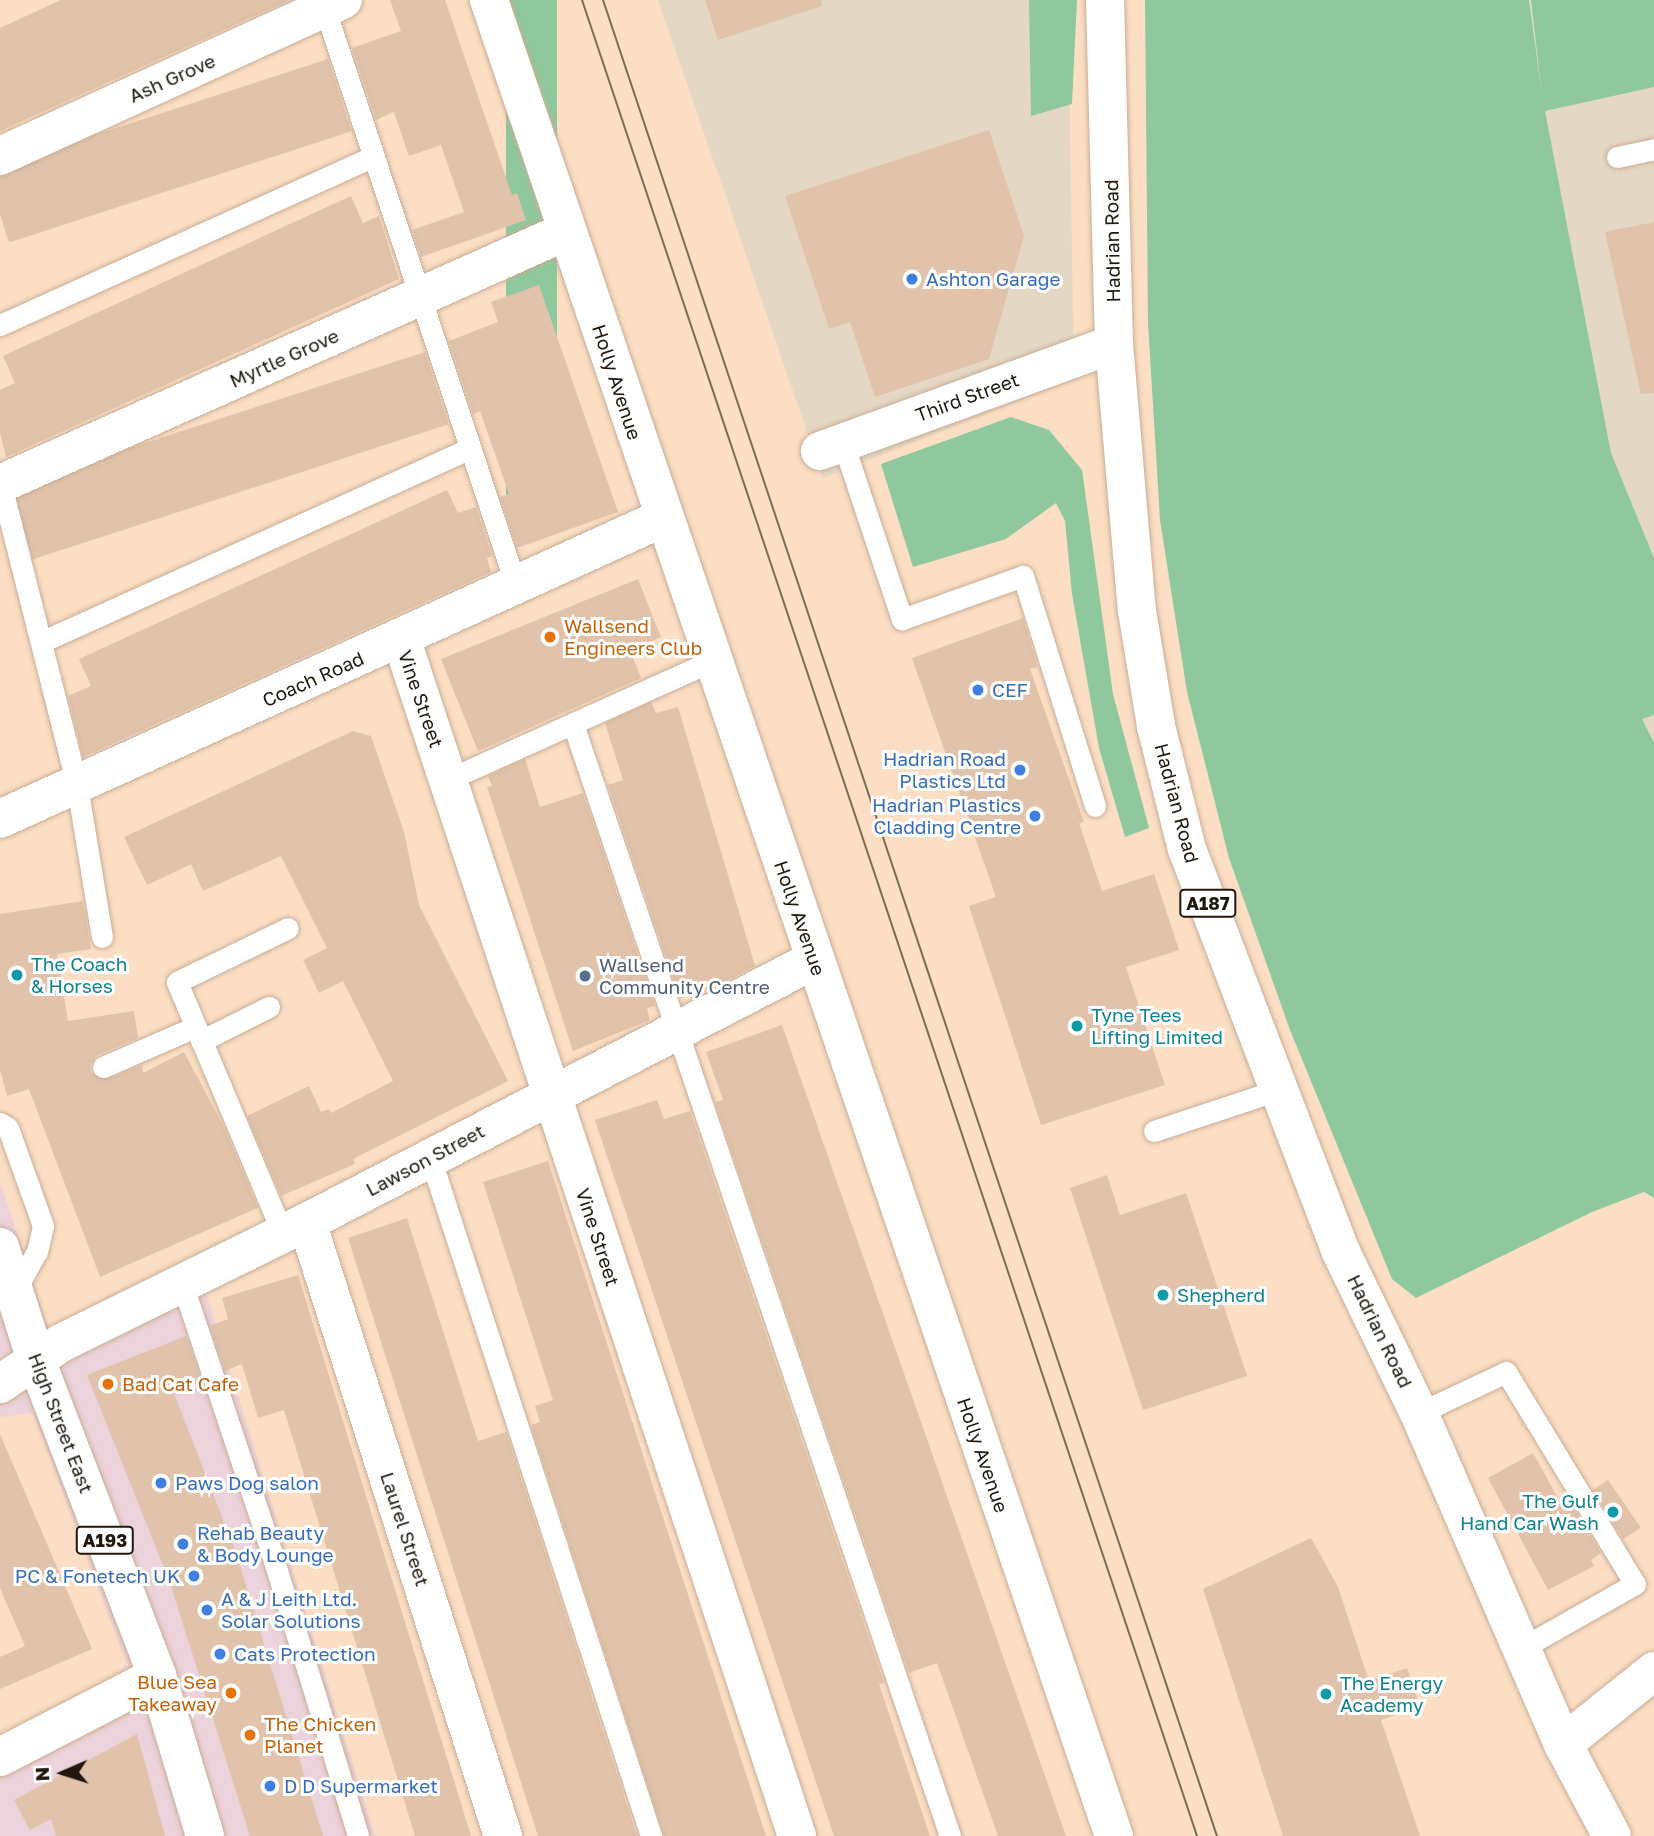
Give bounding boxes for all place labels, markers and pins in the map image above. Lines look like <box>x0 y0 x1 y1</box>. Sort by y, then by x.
place label: Ashton Garage <box>926 268 1060 290</box>
marker: Ashton Garage <box>904 271 920 287</box>
place label: Wallsend Engineers Club <box>564 615 702 659</box>
marker: Wallsend Engineers Club <box>542 629 558 645</box>
place label: CEF <box>992 679 1028 701</box>
marker: CEF <box>970 682 986 698</box>
place label: Hadrian Road Plastics Ltd <box>883 748 1006 792</box>
marker: Hadrian Road Plastics Ltd <box>1012 762 1028 778</box>
place label: Hadrian Plastics Cladding Centre <box>872 794 1021 838</box>
marker: Hadrian Plastics Cladding Centre <box>1027 808 1043 824</box>
place label: The Coach & Horses <box>31 953 127 997</box>
place label: Wallsend Community Centre <box>599 954 770 998</box>
marker: The Coach & Horses <box>9 967 25 983</box>
marker: Wallsend Community Centre <box>577 968 593 984</box>
place label: Tyne Tees Lifting Limited <box>1091 1004 1223 1048</box>
marker: Tyne Tees Lifting Limited <box>1069 1018 1085 1034</box>
place label: Shepherd <box>1177 1284 1265 1306</box>
marker: Shepherd <box>1155 1287 1171 1303</box>
place label: Bad Cat Cafe <box>122 1373 239 1395</box>
marker: Bad Cat Cafe <box>100 1376 116 1392</box>
place label: Paws Dog salon <box>175 1472 319 1494</box>
marker: Paws Dog salon <box>153 1475 169 1491</box>
place label: The Gulf Hand Car Wash <box>1460 1490 1599 1534</box>
marker: The Gulf Hand Car Wash <box>1605 1504 1621 1520</box>
place label: Rehab Beauty & Body Lounge <box>197 1522 334 1566</box>
marker: Rehab Beauty & Body Lounge <box>175 1536 191 1552</box>
place label: PC & Fonetech UK <box>15 1565 180 1587</box>
marker: PC & Fonetech UK <box>186 1568 202 1584</box>
place label: A & J Leith Ltd. Solar Solutions <box>221 1588 361 1632</box>
marker: A & J Leith Ltd. Solar Solutions <box>199 1602 215 1618</box>
place label: Cats Protection <box>234 1643 376 1665</box>
marker: Cats Protection <box>212 1646 228 1662</box>
place label: Blue Sea Takeaway <box>128 1671 217 1715</box>
place label: The Energy Academy <box>1340 1672 1443 1716</box>
marker: Blue Sea Takeaway <box>223 1685 239 1701</box>
marker: The Energy Academy <box>1318 1686 1334 1702</box>
place label: The Chicken Planet <box>264 1713 376 1757</box>
marker: The Chicken Planet <box>242 1727 258 1743</box>
place label: D D Supermarket <box>284 1775 438 1797</box>
marker: D D Supermarket <box>262 1778 278 1794</box>

